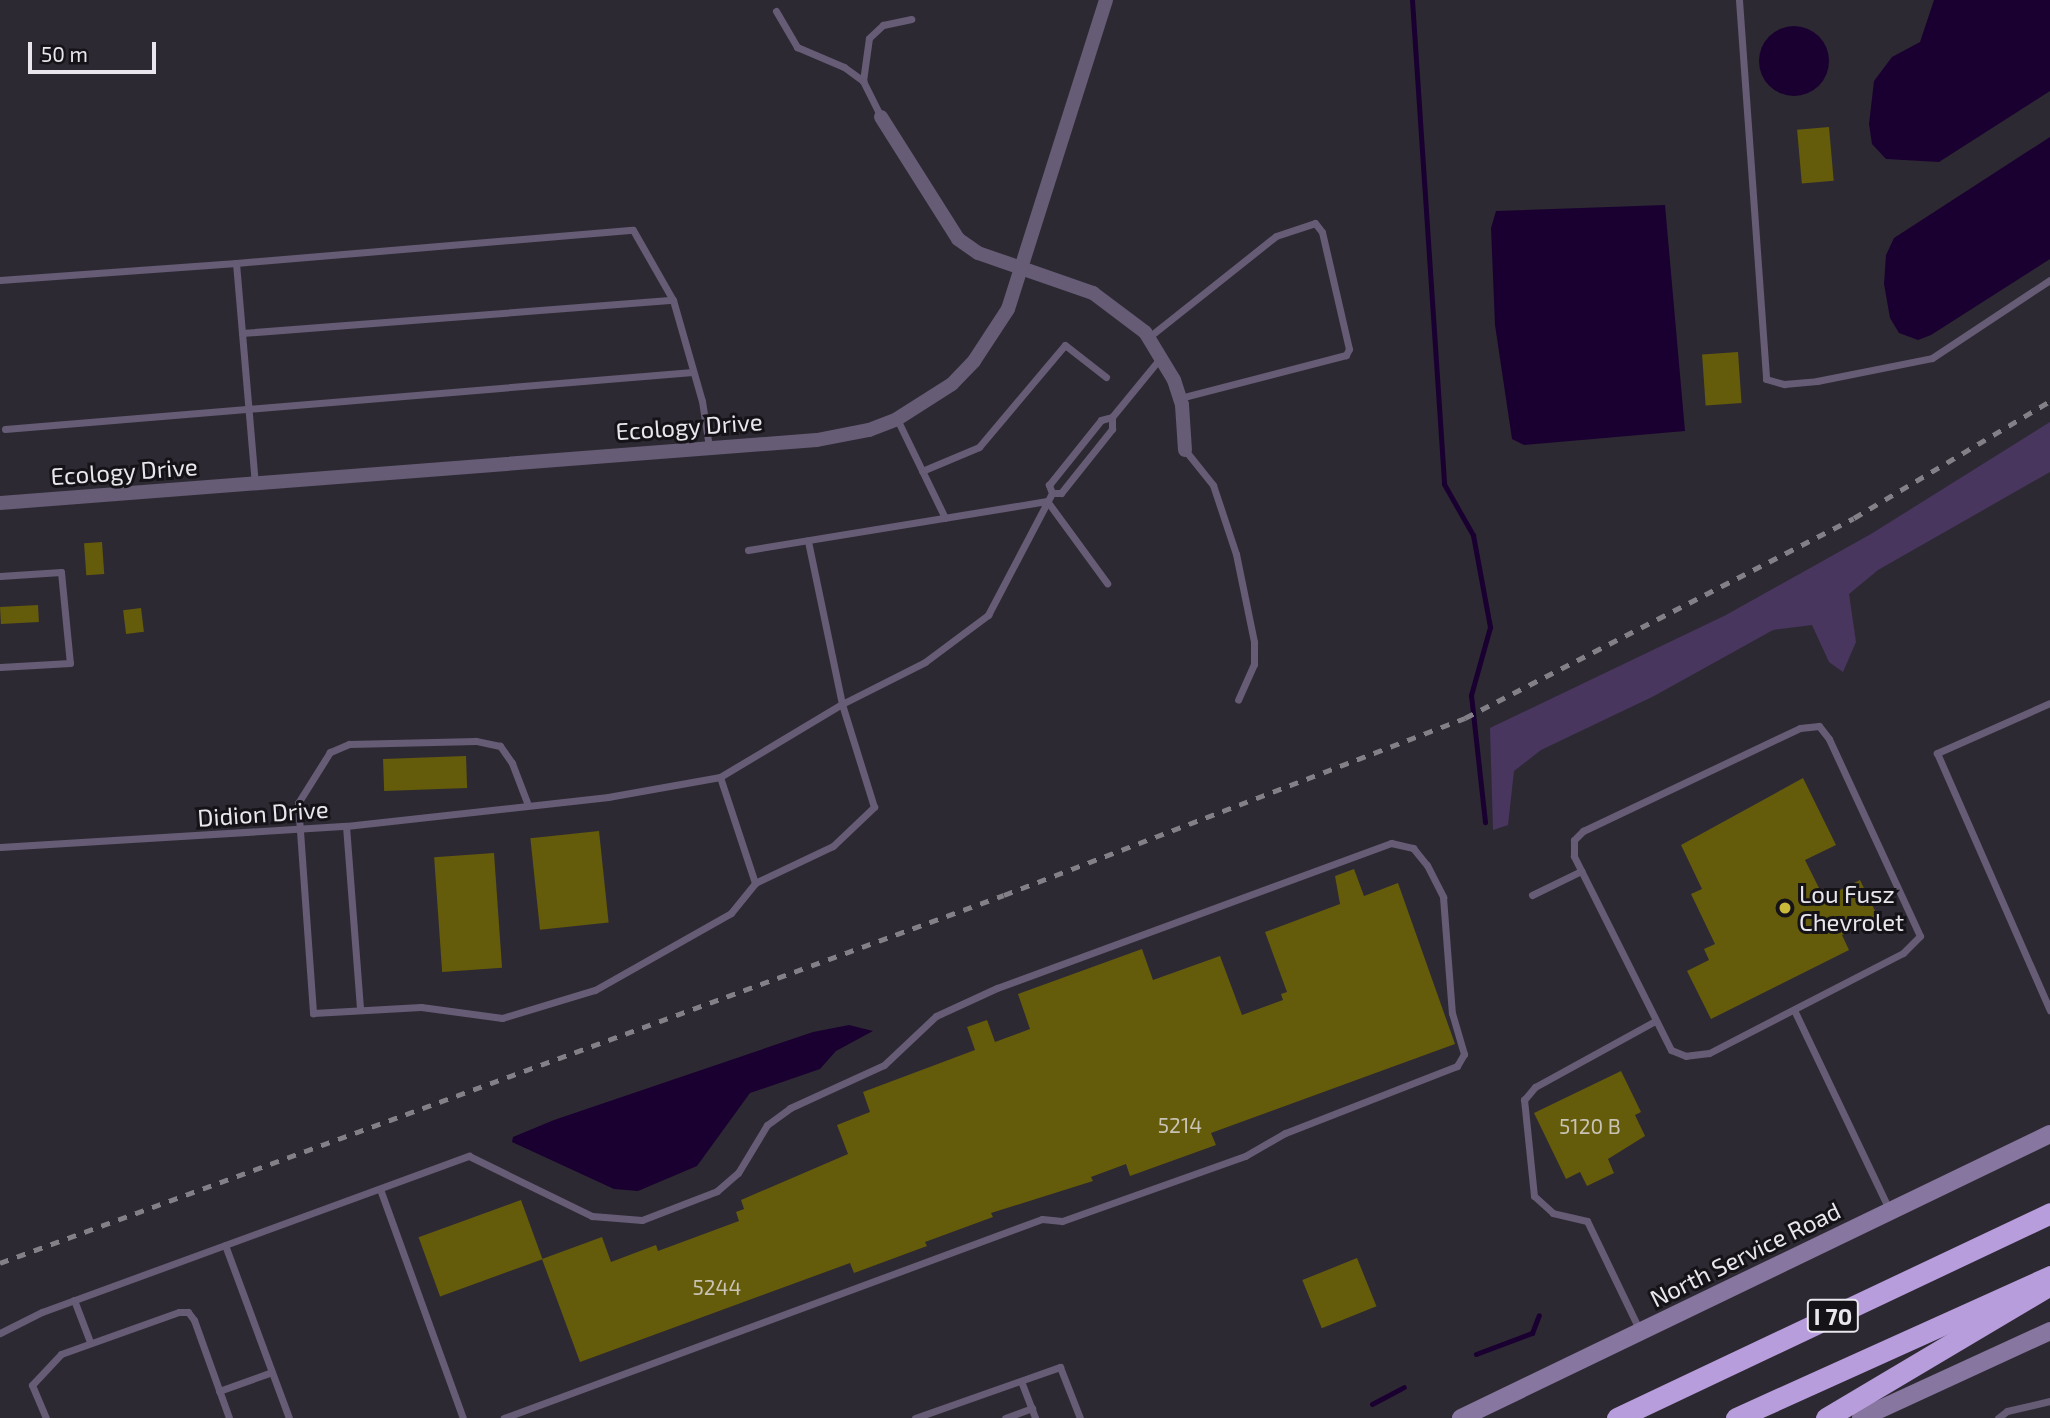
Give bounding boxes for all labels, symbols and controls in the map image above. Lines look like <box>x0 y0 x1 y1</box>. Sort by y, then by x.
scale bar <box>32 28 159 72</box>
text: 50 m <box>41 41 88 66</box>
street label: Ecology Drive <box>614 406 764 446</box>
street label: Ecology Drive <box>49 451 199 491</box>
street label: Didion Drive <box>196 794 330 832</box>
place label: Lou Fusz Chevrolet <box>1799 880 1904 936</box>
marker: Lou Fusz Chevrolet <box>1777 900 1793 916</box>
house number: 5214 <box>1158 1112 1202 1138</box>
house number: 5120 B <box>1559 1113 1621 1139</box>
street label: North Service Road <box>1645 1195 1845 1313</box>
house number: 5244 <box>693 1274 741 1300</box>
road number: I 70 <box>1807 1296 1859 1336</box>

